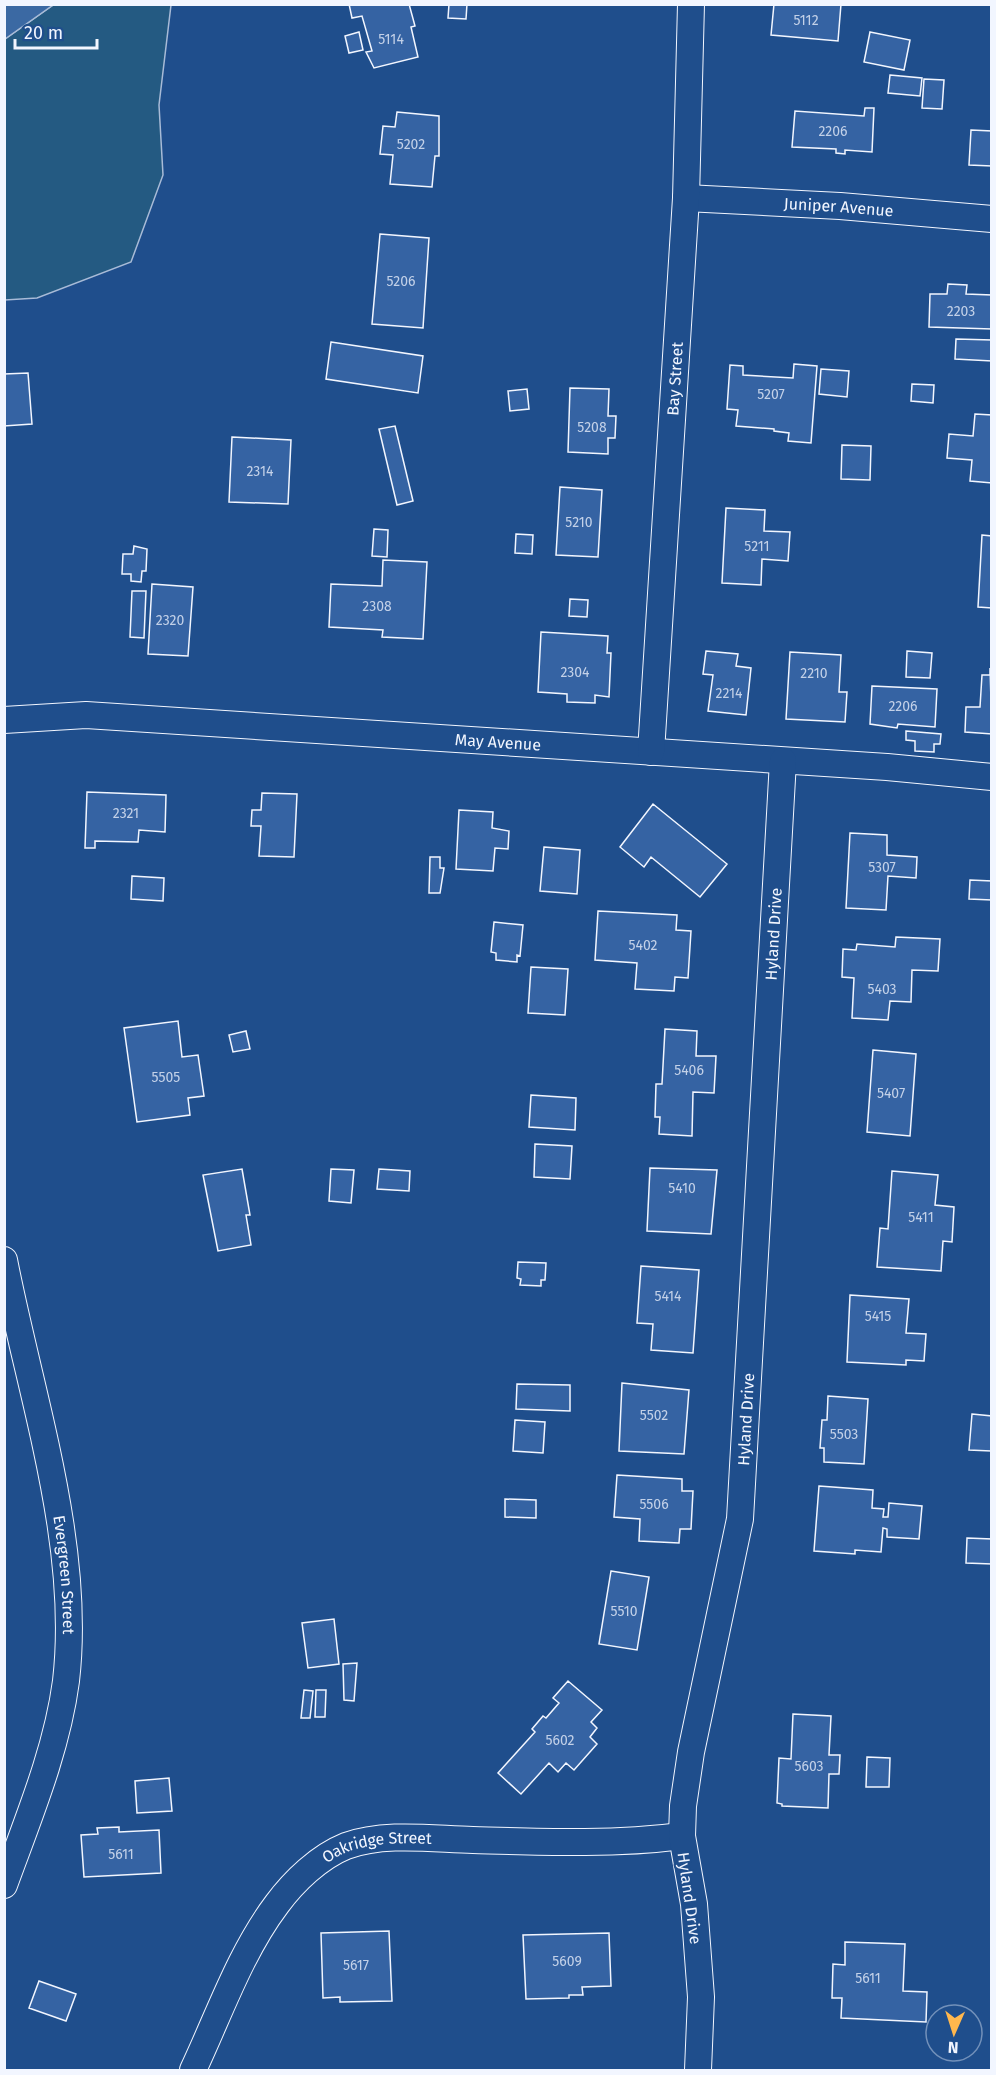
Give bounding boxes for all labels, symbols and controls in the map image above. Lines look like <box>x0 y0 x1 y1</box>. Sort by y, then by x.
scale bar <box>15 12 98 50</box>
house number: 5112 <box>793 12 819 29</box>
text: 20 m <box>24 22 63 44</box>
house number: 5114 <box>378 31 404 48</box>
house number: 2206 <box>818 123 848 140</box>
house number: 5202 <box>397 136 425 153</box>
street label: Juniper Avenue <box>783 194 894 221</box>
house number: 5206 <box>386 273 416 290</box>
house number: 2203 <box>947 303 975 320</box>
street label: Bay Street <box>663 341 687 416</box>
house number: 5207 <box>757 386 785 403</box>
house number: 5208 <box>577 419 607 436</box>
house number: 2314 <box>246 463 274 480</box>
house number: 5210 <box>565 514 593 531</box>
house number: 5211 <box>744 538 770 555</box>
house number: 2308 <box>362 598 392 615</box>
house number: 2320 <box>156 612 184 629</box>
house number: 2304 <box>560 664 590 681</box>
house number: 2210 <box>800 665 828 682</box>
house number: 2214 <box>715 685 743 702</box>
house number: 2206 <box>888 698 918 715</box>
street label: May Avenue <box>454 730 542 755</box>
house number: 2321 <box>113 805 139 822</box>
house number: 5307 <box>868 859 896 876</box>
street label: Hyland Drive <box>762 887 786 981</box>
house number: 5402 <box>628 937 658 954</box>
house number: 5403 <box>867 981 897 998</box>
house number: 5406 <box>674 1062 704 1079</box>
house number: 5505 <box>152 1069 180 1086</box>
house number: 5407 <box>877 1085 905 1102</box>
house number: 5410 <box>668 1180 696 1197</box>
house number: 5411 <box>908 1209 934 1226</box>
house number: 5414 <box>654 1288 682 1305</box>
house number: 5415 <box>865 1308 891 1325</box>
street label: Hyland Drive <box>734 1372 758 1466</box>
house number: 5502 <box>640 1407 668 1424</box>
house number: 5503 <box>830 1426 858 1443</box>
house number: 5506 <box>639 1496 669 1513</box>
street label: Evergreen Street <box>49 1514 78 1635</box>
house number: 5510 <box>610 1603 638 1620</box>
house number: 5602 <box>545 1732 575 1749</box>
house number: 5603 <box>794 1758 824 1775</box>
street label: Oakridge Street <box>318 1828 432 1867</box>
house number: 5611 <box>108 1846 134 1863</box>
street label: Hyland Drive <box>674 1851 705 1945</box>
house number: 5609 <box>552 1953 582 1970</box>
house number: 5617 <box>343 1957 369 1974</box>
house number: 5611 <box>855 1970 881 1987</box>
north arrow <box>924 2003 984 2063</box>
text: N <box>947 2038 959 2057</box>

